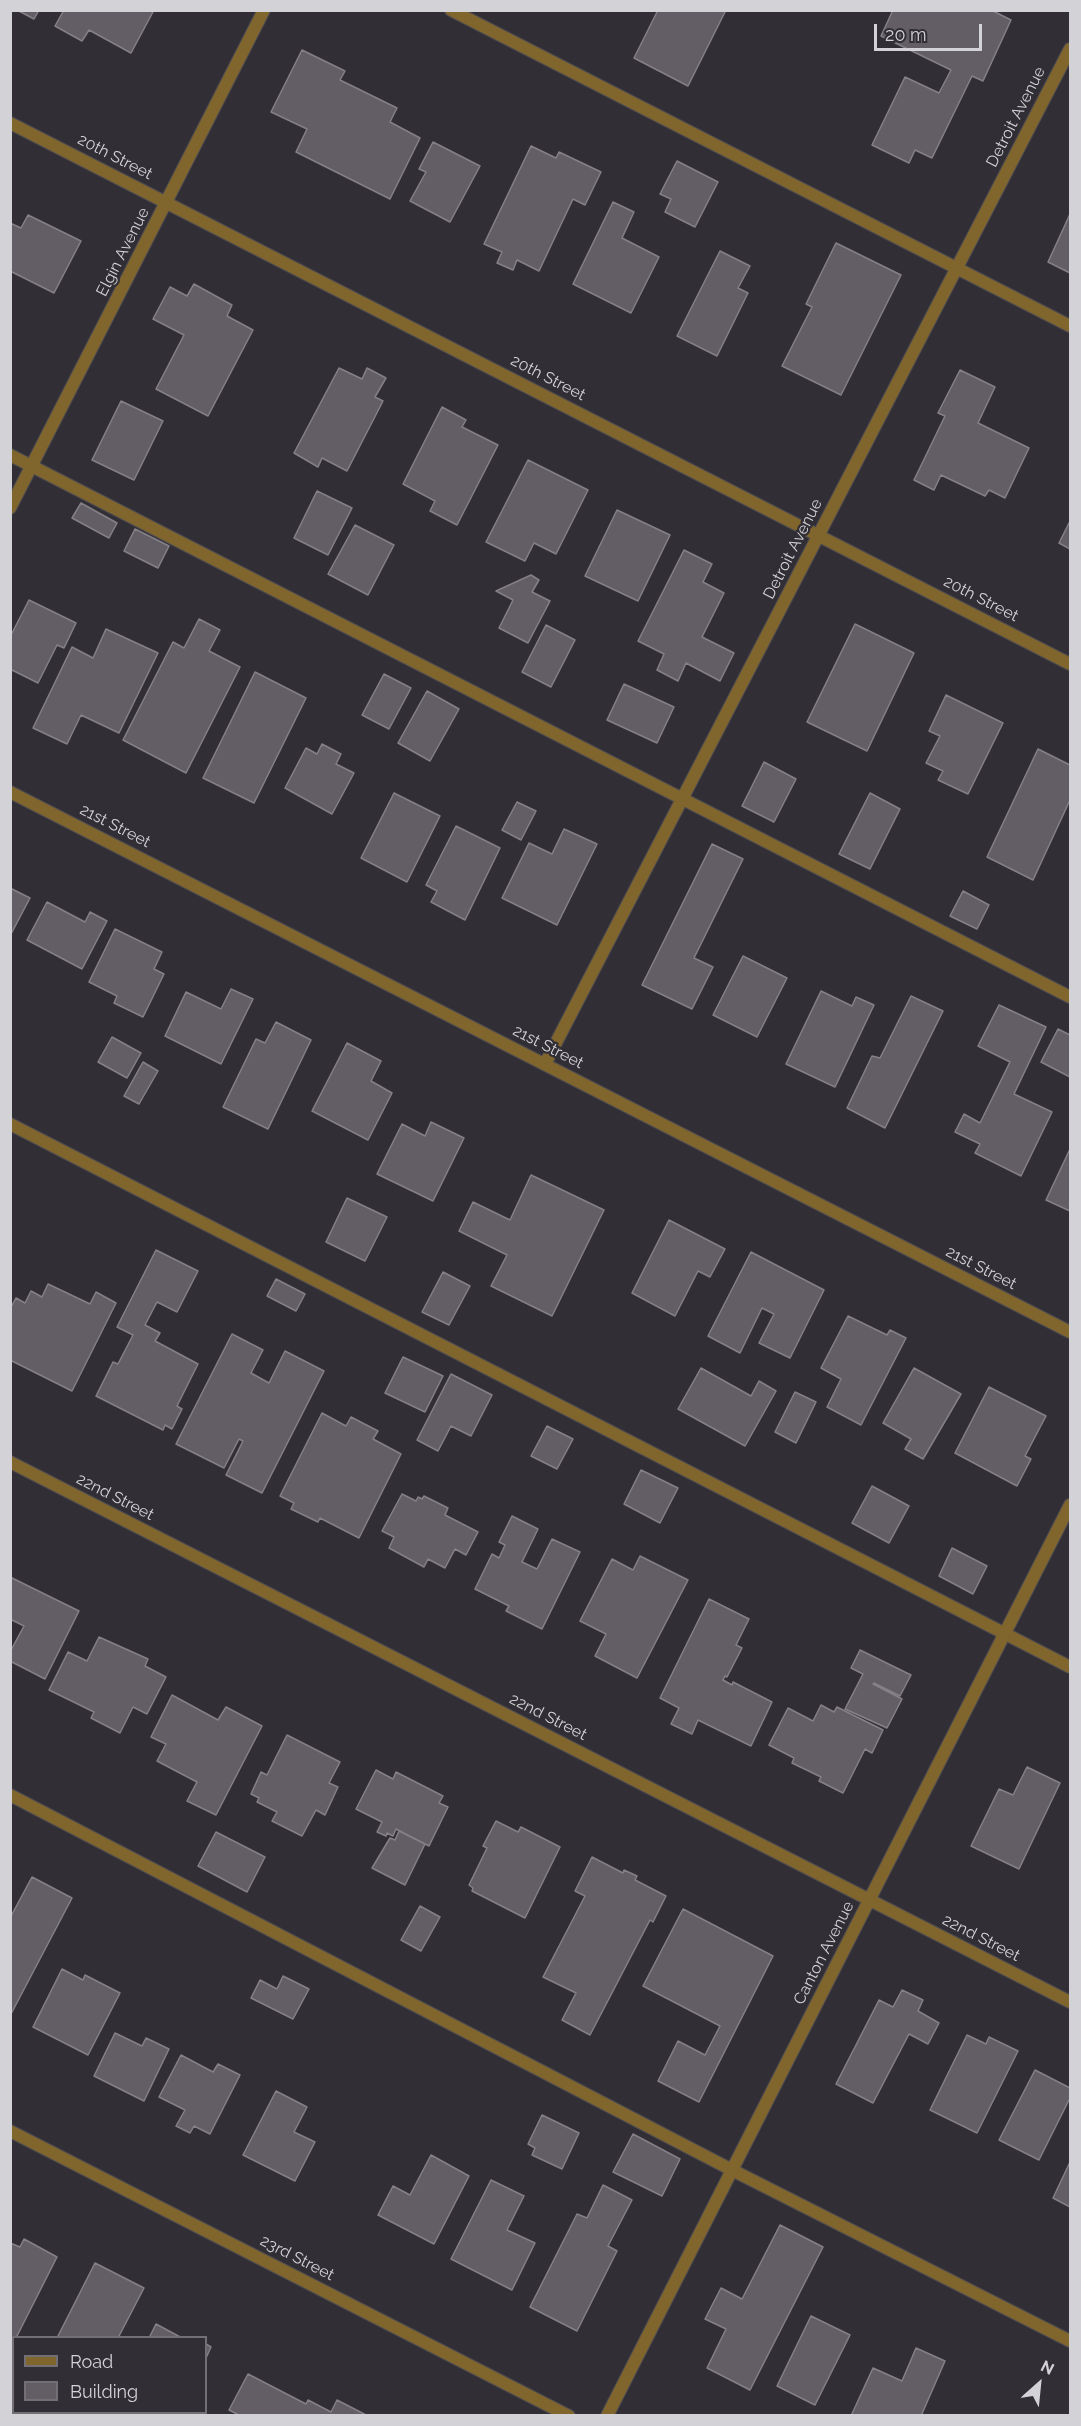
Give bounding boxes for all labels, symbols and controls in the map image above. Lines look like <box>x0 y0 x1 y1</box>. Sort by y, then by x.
scale bar <box>877 12 985 50</box>
text: 20 m <box>885 24 927 45</box>
street label: Detroit Avenue <box>982 64 1050 170</box>
street label: 20th Street <box>74 130 156 184</box>
street label: Elgin Avenue <box>92 204 154 300</box>
street label: 20th Street <box>507 351 589 405</box>
street label: Detroit Avenue <box>759 496 827 602</box>
street label: 20th Street <box>940 572 1022 626</box>
street label: 21st Street <box>76 800 154 852</box>
street label: 21st Street <box>509 1021 587 1073</box>
street label: 21st Street <box>942 1242 1020 1294</box>
street label: 22nd Street <box>73 1469 157 1525</box>
street label: 22nd Street <box>506 1689 590 1745</box>
street label: Canton Avenue <box>790 1898 858 2008</box>
street label: 22nd Street <box>939 1910 1023 1966</box>
street label: 23rd Street <box>257 2231 337 2285</box>
legend <box>12 2336 207 2414</box>
text: Road <box>70 2351 113 2372</box>
north arrow <box>1009 2354 1069 2414</box>
text: N <box>1038 2356 1057 2379</box>
text: Building <box>70 2381 138 2402</box>

